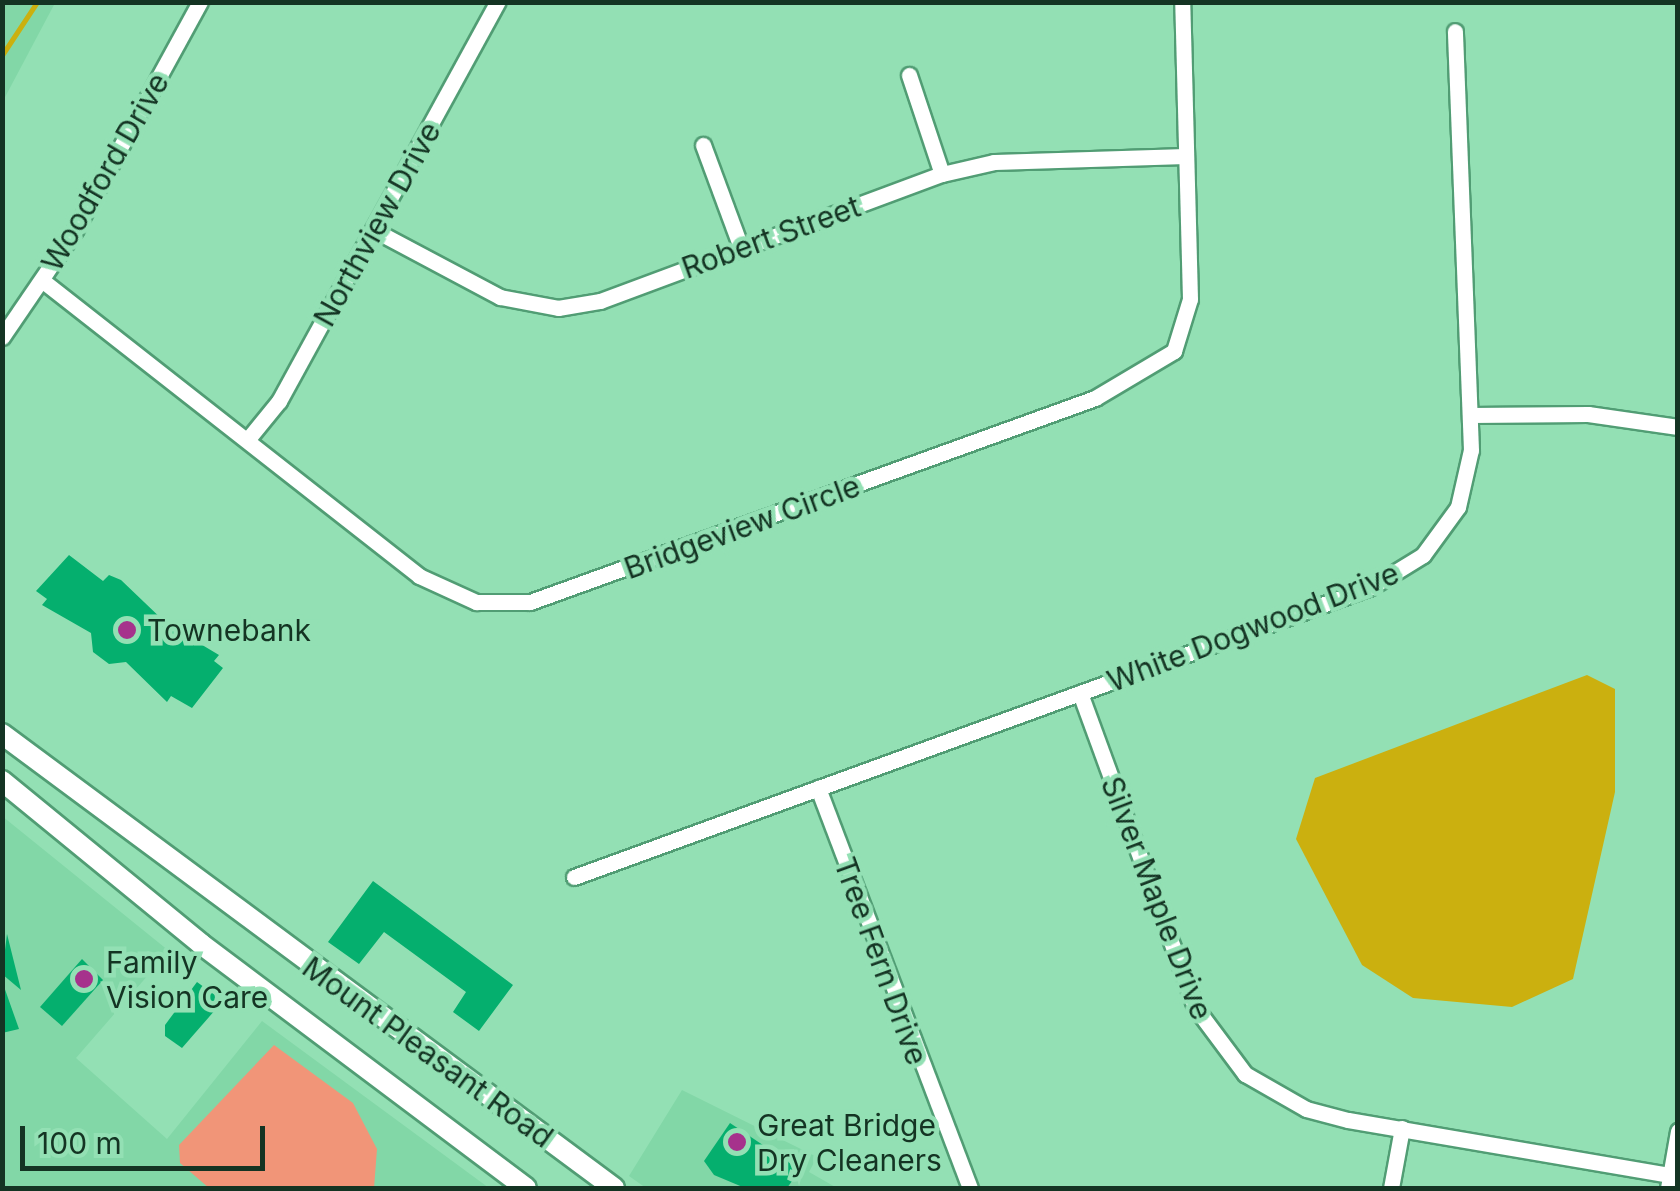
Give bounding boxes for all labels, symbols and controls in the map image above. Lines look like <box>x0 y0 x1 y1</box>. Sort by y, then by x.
street label: Woodford Drive <box>34 67 176 277</box>
street label: Northview Drive <box>306 116 448 332</box>
street label: Robert Street <box>677 188 865 286</box>
street label: Bridgeview Circle <box>619 468 865 586</box>
street label: White Dogwood Drive <box>1102 555 1404 699</box>
place label: Townebank <box>147 612 311 648</box>
marker: Townebank <box>116 619 138 641</box>
street label: Silver Maple Drive <box>1094 771 1220 1025</box>
street label: Tree Fern Drive <box>827 852 935 1070</box>
place label: Family Vision Care <box>106 944 268 1014</box>
street label: Mount Pleasant Road <box>296 949 560 1155</box>
marker: Family Vision Care <box>71 966 97 992</box>
scale bar <box>25 1106 270 1168</box>
place label: Great Bridge Dry Cleaners <box>757 1107 942 1178</box>
text: 100 m <box>37 1125 122 1161</box>
marker: Great Bridge Dry Cleaners <box>726 1131 748 1153</box>

